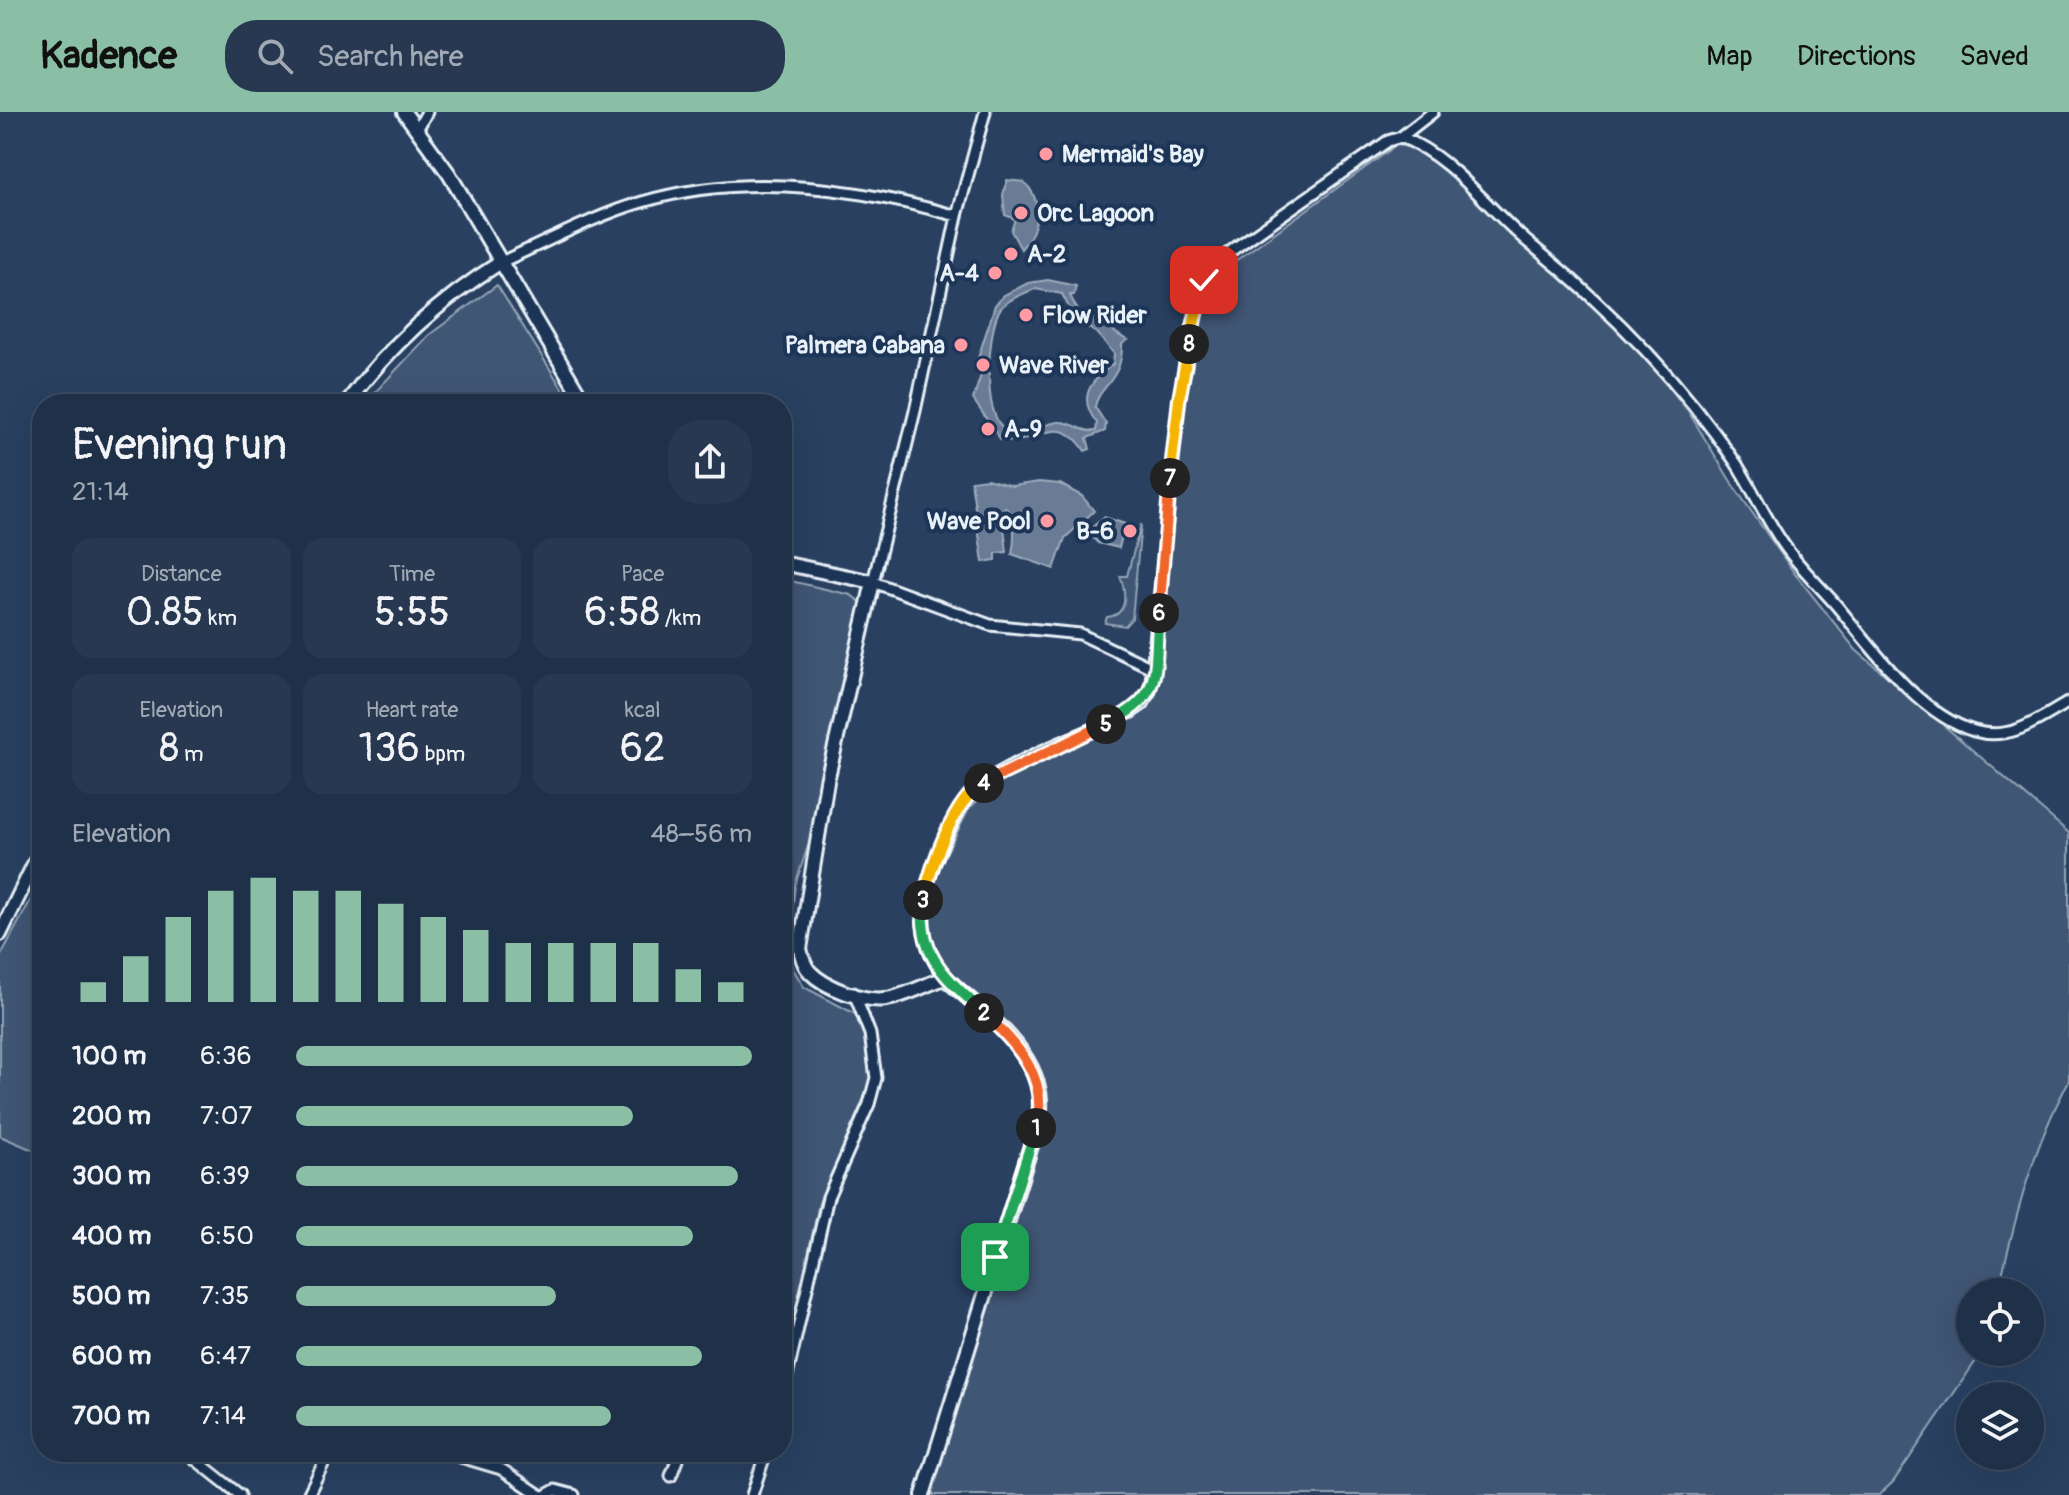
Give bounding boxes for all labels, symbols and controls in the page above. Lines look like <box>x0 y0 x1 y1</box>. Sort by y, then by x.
search box <box>225 20 785 92</box>
text: Kadence <box>40 32 177 80</box>
icon: search <box>253 34 297 78</box>
text: Search here <box>317 38 464 75</box>
text: Map <box>1706 39 1753 74</box>
text: Directions <box>1797 39 1916 74</box>
text: Saved <box>1960 39 2029 74</box>
place label: Mermaid's Bay <box>1062 140 1205 169</box>
marker: Mermaid's Bay <box>1037 145 1055 163</box>
place label: Orc Lagoon <box>1037 199 1154 228</box>
marker: Orc Lagoon <box>1012 204 1030 222</box>
place label: A-2 <box>1027 240 1066 269</box>
marker: A-2 <box>1002 245 1020 263</box>
pin <box>1170 246 1238 314</box>
icon: check <box>1182 258 1226 302</box>
place label: A-4 <box>939 259 979 288</box>
marker: A-4 <box>986 264 1004 282</box>
place label: Flow Rider <box>1042 301 1147 330</box>
marker: Flow Rider <box>1017 306 1035 324</box>
pin: 8 <box>1169 324 1209 364</box>
text: 8 <box>1183 330 1195 358</box>
place label: Palmera Cabana <box>785 331 945 360</box>
marker: Palmera Cabana <box>952 336 970 354</box>
place label: Wave River <box>999 351 1109 380</box>
marker: Wave River <box>974 356 992 374</box>
place label: A-9 <box>1004 415 1042 444</box>
text: Evening run <box>72 418 287 473</box>
button: share <box>668 420 752 504</box>
marker: A-9 <box>979 420 997 438</box>
pin: 7 <box>1150 458 1190 498</box>
text: 7 <box>1164 464 1176 492</box>
text: 21:14 <box>72 476 129 508</box>
place label: Wave Pool <box>927 507 1031 536</box>
marker: Wave Pool <box>1038 512 1056 530</box>
place label: B-6 <box>1076 517 1114 546</box>
marker: B-6 <box>1121 522 1139 540</box>
text: Distance <box>141 560 222 588</box>
text: Time <box>389 560 435 588</box>
text: Pace <box>621 560 664 588</box>
text: 0.85 <box>126 588 204 637</box>
text: 5:55 <box>374 588 450 637</box>
text: 6:58 <box>584 588 660 637</box>
pin: 6 <box>1139 593 1179 633</box>
text: 6 <box>1153 599 1165 627</box>
text: km <box>204 604 237 632</box>
text: /km <box>660 604 701 632</box>
text: Elevation <box>139 696 223 724</box>
text: Heart rate <box>366 696 458 724</box>
text: kcal <box>625 696 661 724</box>
pin: 5 <box>1086 704 1126 744</box>
text: 5 <box>1100 710 1112 738</box>
text: 8 <box>159 724 179 773</box>
text: 136 <box>359 724 420 773</box>
text: 62 <box>620 724 665 773</box>
text: m <box>179 740 204 768</box>
text: bpm <box>420 740 465 768</box>
pin: 4 <box>964 763 1004 803</box>
text: 4 <box>978 769 990 797</box>
text: Elevation <box>72 818 171 850</box>
text: 48–56 m <box>651 818 752 850</box>
pin: 3 <box>903 880 943 920</box>
text: 3 <box>917 886 929 914</box>
pin: 2 <box>964 993 1004 1033</box>
text: 2 <box>978 999 990 1027</box>
text: 100 m <box>72 1040 146 1072</box>
text: 6:36 <box>200 1040 252 1072</box>
text: 200 m <box>72 1100 151 1132</box>
text: 7:07 <box>200 1100 252 1132</box>
pin: 1 <box>1016 1108 1056 1148</box>
text: 1 <box>1032 1114 1040 1142</box>
text: 300 m <box>72 1160 151 1192</box>
text: 6:39 <box>200 1160 250 1192</box>
text: 400 m <box>72 1220 151 1252</box>
text: 6:50 <box>200 1220 254 1252</box>
pin <box>961 1223 1029 1291</box>
icon: arrive <box>973 1235 1017 1279</box>
map controls <box>1956 1278 2044 1470</box>
button: locate <box>1956 1278 2044 1366</box>
text: 500 m <box>72 1280 150 1312</box>
text: 7:35 <box>200 1280 249 1312</box>
text: 600 m <box>72 1340 151 1372</box>
text: 6:47 <box>200 1340 251 1372</box>
button: layers <box>1956 1382 2044 1470</box>
text: 700 m <box>72 1400 150 1432</box>
text: 7:14 <box>200 1400 246 1432</box>

